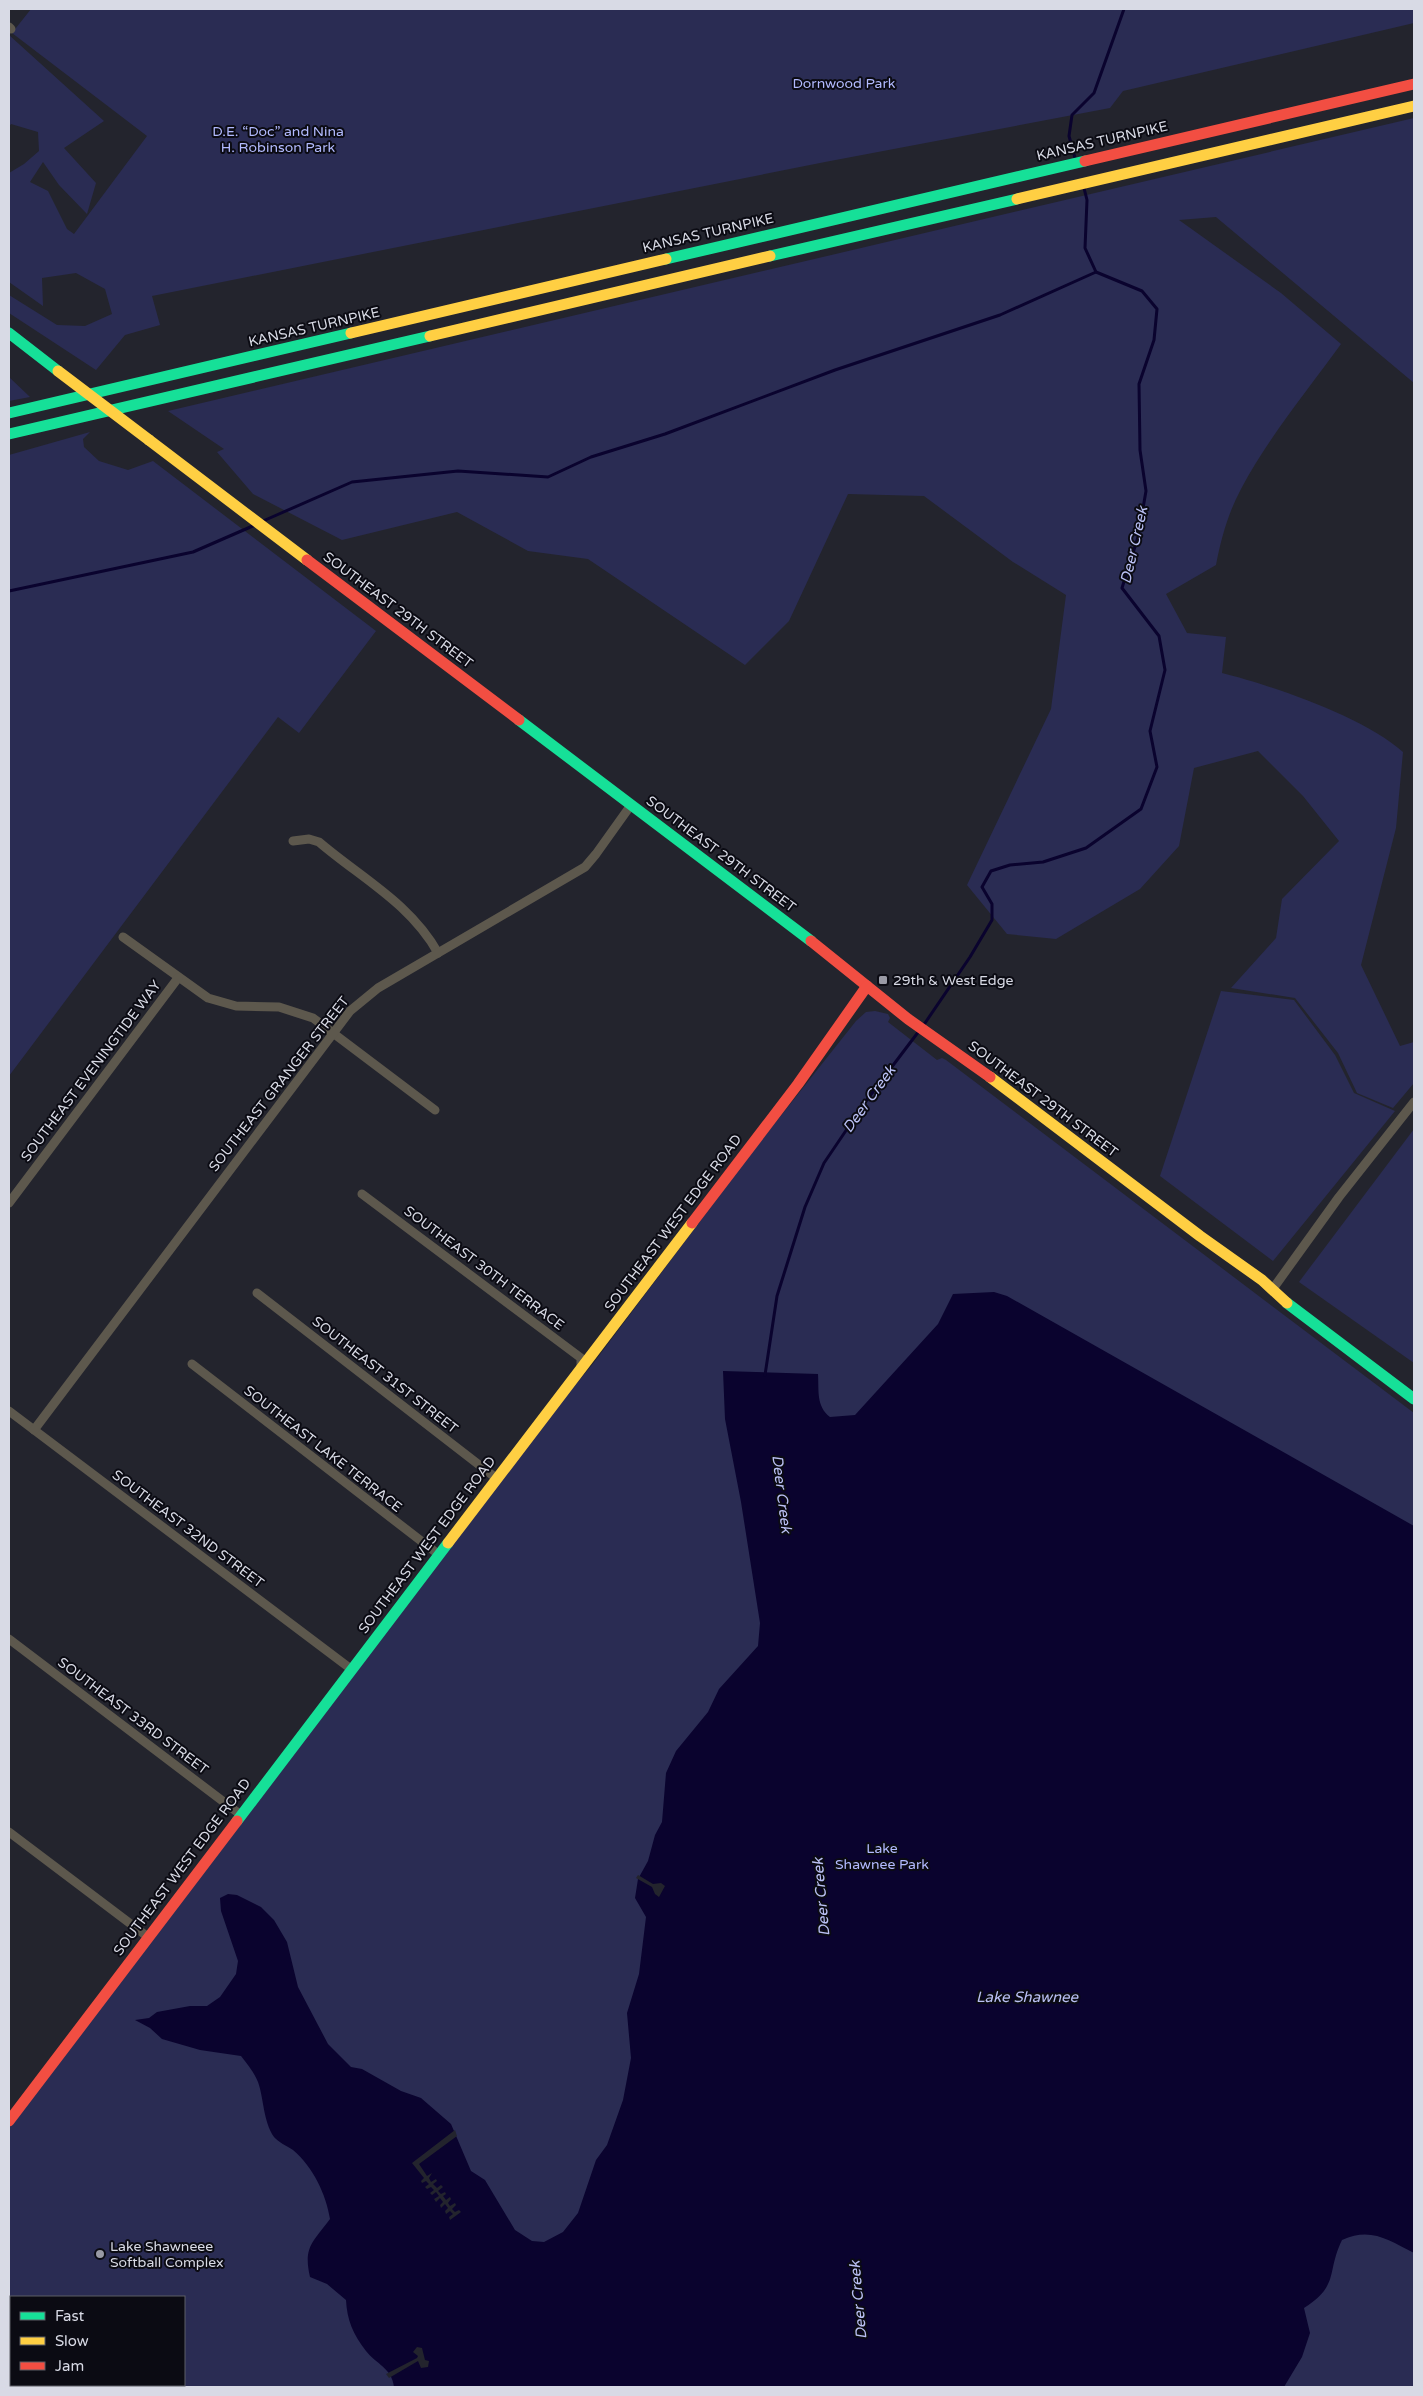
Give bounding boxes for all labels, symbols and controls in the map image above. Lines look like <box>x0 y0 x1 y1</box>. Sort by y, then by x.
park label: Dornwood Park <box>793 75 896 92</box>
street label: KANSAS TURNPIKE <box>1035 118 1169 164</box>
park label: D.E. “Doc” and Nina H. Robinson Park <box>212 123 344 156</box>
street label: KANSAS TURNPIKE <box>641 210 775 256</box>
street label: KANSAS TURNPIKE <box>247 304 381 350</box>
water label: Deer Creek <box>1116 503 1152 585</box>
street label: SOUTHEAST 29TH STREET <box>320 548 476 672</box>
street label: SOUTHEAST 29TH STREET <box>643 792 799 916</box>
place label: 29th & West Edge <box>893 972 1013 989</box>
marker: 29th & West Edge <box>877 974 889 986</box>
street label: SOUTHEAST EVENINGTIDE WAY <box>17 977 165 1165</box>
street label: SOUTHEAST GRANGER STREET <box>205 993 353 1175</box>
street label: SOUTHEAST 29TH STREET <box>965 1037 1121 1161</box>
water label: Deer Creek <box>839 1060 900 1136</box>
street label: SOUTHEAST WEST EDGE ROAD <box>601 1131 745 1315</box>
street label: SOUTHEAST 30TH TERRACE <box>401 1202 567 1334</box>
street label: SOUTHEAST 31ST STREET <box>309 1313 462 1437</box>
street label: SOUTHEAST LAKE TERRACE <box>241 1382 405 1516</box>
street label: SOUTHEAST WEST EDGE ROAD <box>355 1453 499 1637</box>
water label: Deer Creek <box>768 1454 796 1536</box>
street label: SOUTHEAST 32ND STREET <box>109 1466 267 1592</box>
street label: SOUTHEAST 33RD STREET <box>54 1654 212 1778</box>
street label: SOUTHEAST WEST EDGE ROAD <box>110 1775 254 1959</box>
park label: Lake Shawnee Park <box>835 1840 929 1873</box>
water label: Deer Creek <box>808 1855 833 1937</box>
water label: Lake Shawnee <box>976 1988 1080 2006</box>
place label: Lake Shawneee Softball Complex <box>110 2238 224 2271</box>
marker: Lake Shawneee Softball Complex <box>94 2248 106 2260</box>
water label: Deer Creek <box>845 2258 870 2340</box>
legend <box>10 2296 185 2386</box>
text: Fast <box>55 2307 85 2325</box>
text: Slow <box>55 2332 89 2350</box>
text: Jam <box>55 2357 84 2375</box>

